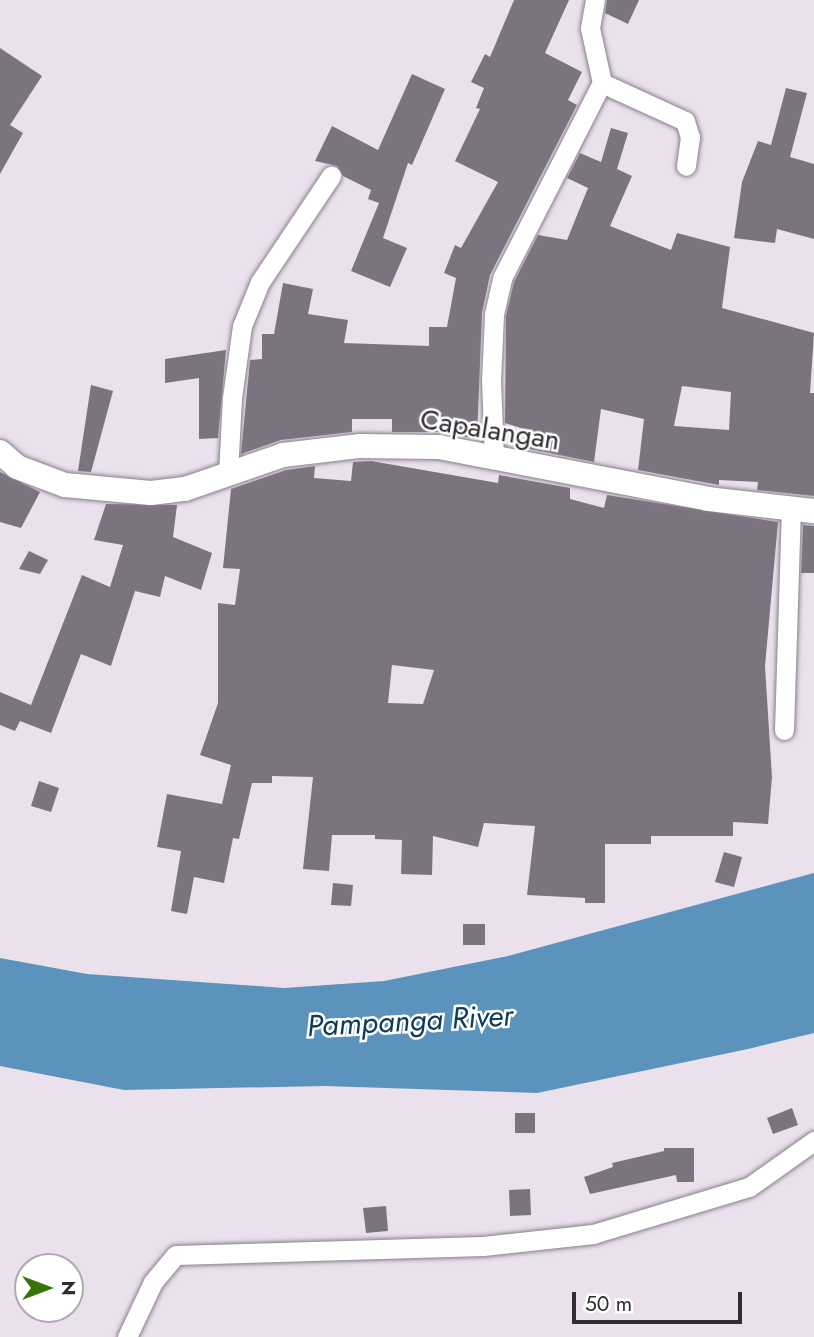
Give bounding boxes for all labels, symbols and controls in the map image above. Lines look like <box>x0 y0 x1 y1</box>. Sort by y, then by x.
street label: Capalangan <box>418 402 562 458</box>
water label: Pampanga River <box>306 998 514 1044</box>
north arrow <box>14 1253 84 1323</box>
scale bar <box>576 1278 746 1322</box>
text: N <box>55 1280 82 1296</box>
text: 50 m <box>585 1289 632 1319</box>

